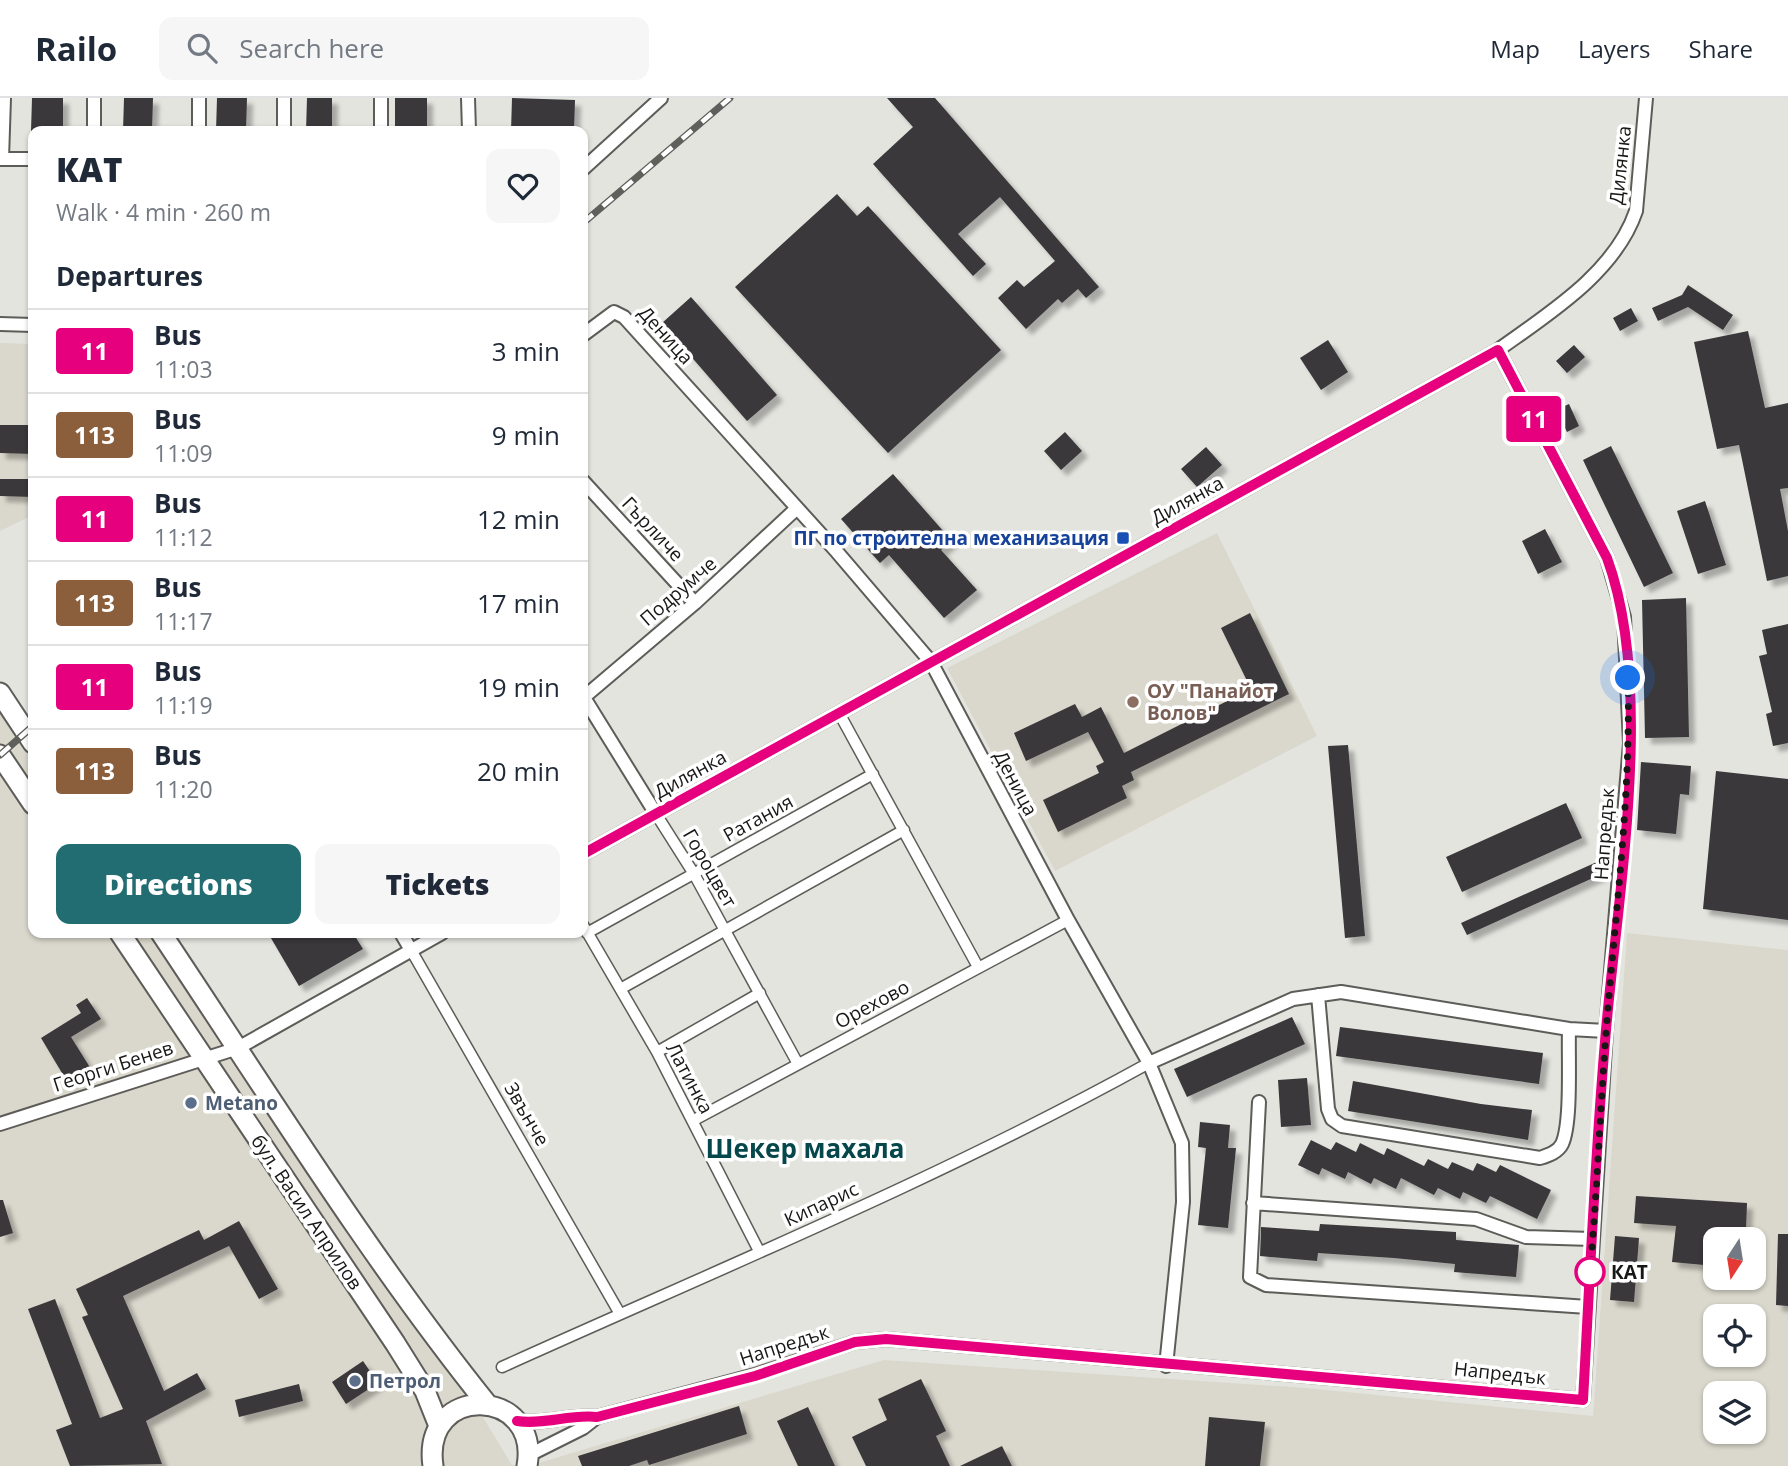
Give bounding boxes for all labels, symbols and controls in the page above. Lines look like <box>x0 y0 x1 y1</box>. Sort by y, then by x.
search box <box>159 17 649 80</box>
text: Railo <box>35 26 117 71</box>
icon: search <box>183 29 221 67</box>
text: Search here <box>239 30 384 66</box>
text: Map <box>1490 32 1540 65</box>
text: Layers <box>1578 32 1651 65</box>
text: Share <box>1689 32 1753 65</box>
street label: Дилянка <box>1603 124 1637 206</box>
text: КАТ <box>56 147 122 192</box>
button: heart <box>486 149 560 223</box>
text: Walk · 4 min · 260 m <box>56 196 271 228</box>
text: Departures <box>56 258 203 294</box>
street label: Деница <box>633 300 699 370</box>
text: Bus <box>154 317 201 353</box>
text: 3 min <box>492 333 560 369</box>
text: 11 <box>81 334 108 367</box>
text: 11:03 <box>154 353 213 385</box>
line badge: 11 <box>1502 396 1566 442</box>
text: Bus <box>154 401 201 437</box>
text: 11 <box>1520 402 1548 435</box>
text: 9 min <box>492 417 560 453</box>
text: 113 <box>74 418 115 451</box>
text: 11:09 <box>154 437 213 469</box>
street label: Дилянка <box>1146 470 1228 530</box>
text: Bus <box>154 485 201 521</box>
street label: Гърличе <box>616 491 690 567</box>
text: 12 min <box>477 501 560 537</box>
text: 11 <box>81 502 108 535</box>
text: 11:12 <box>154 521 213 553</box>
place label: ПГ по строителна механизация <box>793 525 1109 551</box>
marker: ПГ по строителна механизация <box>1115 530 1131 546</box>
street label: Подрумче <box>634 551 722 631</box>
text: Bus <box>154 569 201 605</box>
text: 17 min <box>477 585 560 621</box>
text: 113 <box>74 586 115 619</box>
text: 11:17 <box>154 605 213 637</box>
text: Bus <box>154 653 201 689</box>
your location <box>1610 660 1645 695</box>
text: 19 min <box>477 669 560 705</box>
text: 11 <box>81 670 108 703</box>
place label: ОУ "Панайот Волов" <box>1147 678 1275 726</box>
text: 11:19 <box>154 689 213 721</box>
marker: ОУ "Панайот Волов" <box>1125 694 1141 710</box>
text: Bus <box>154 737 201 773</box>
street label: Дилянка <box>649 744 731 804</box>
street label: Деница <box>988 746 1044 820</box>
text: 20 min <box>477 753 560 789</box>
text: 113 <box>74 754 115 787</box>
text: 11:20 <box>154 773 213 805</box>
street label: Напредък <box>1588 787 1620 881</box>
street label: Ратания <box>718 788 798 848</box>
street label: Гороцвет <box>677 824 743 912</box>
button: Directions <box>56 844 301 924</box>
button: Tickets <box>315 844 560 924</box>
street label: Орехово <box>830 974 914 1034</box>
street label: Георги Бенев <box>50 1034 176 1098</box>
street label: Латинка <box>660 1038 720 1118</box>
street label: Звънче <box>498 1078 556 1150</box>
place label: Metano <box>205 1090 278 1116</box>
marker: Metano <box>183 1095 199 1111</box>
street label: бул. Васил Априлов <box>245 1129 369 1295</box>
district label: Шекер махала <box>706 1130 904 1166</box>
street label: Кипарис <box>780 1176 862 1232</box>
north arrow <box>1703 1227 1766 1290</box>
map controls <box>1703 1227 1766 1444</box>
marker: КАТ <box>1575 1257 1605 1287</box>
place label: КАТ <box>1611 1259 1648 1285</box>
button: locate <box>1703 1304 1766 1367</box>
street label: Напредък <box>736 1318 832 1372</box>
street label: Напредък <box>1453 1355 1548 1391</box>
place label: Петрол <box>369 1368 441 1394</box>
marker: Петрол <box>347 1373 363 1389</box>
button: layers <box>1703 1381 1766 1444</box>

